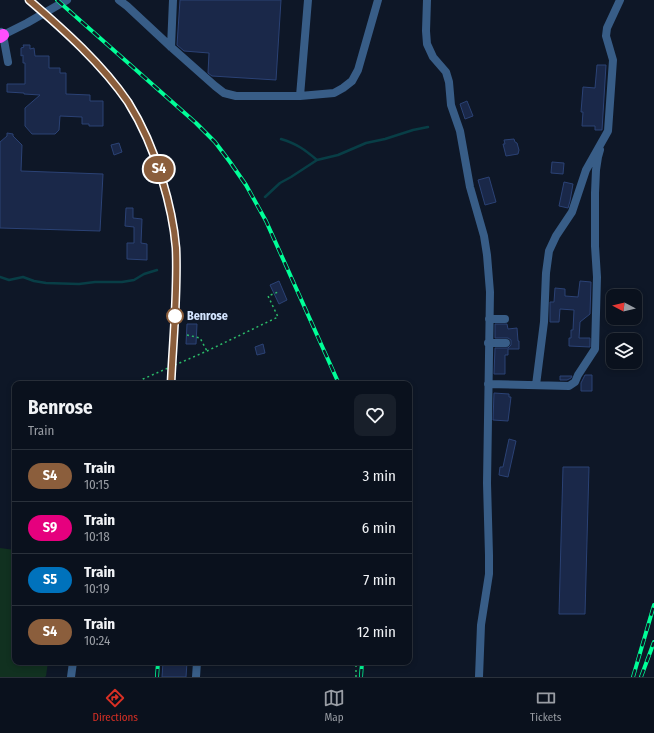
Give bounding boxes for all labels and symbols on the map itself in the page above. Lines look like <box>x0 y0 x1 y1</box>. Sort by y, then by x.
line badge: S4 <box>141 156 177 182</box>
north arrow <box>606 289 642 325</box>
marker: Benrose <box>166 307 184 325</box>
place label: Benrose <box>187 309 228 323</box>

